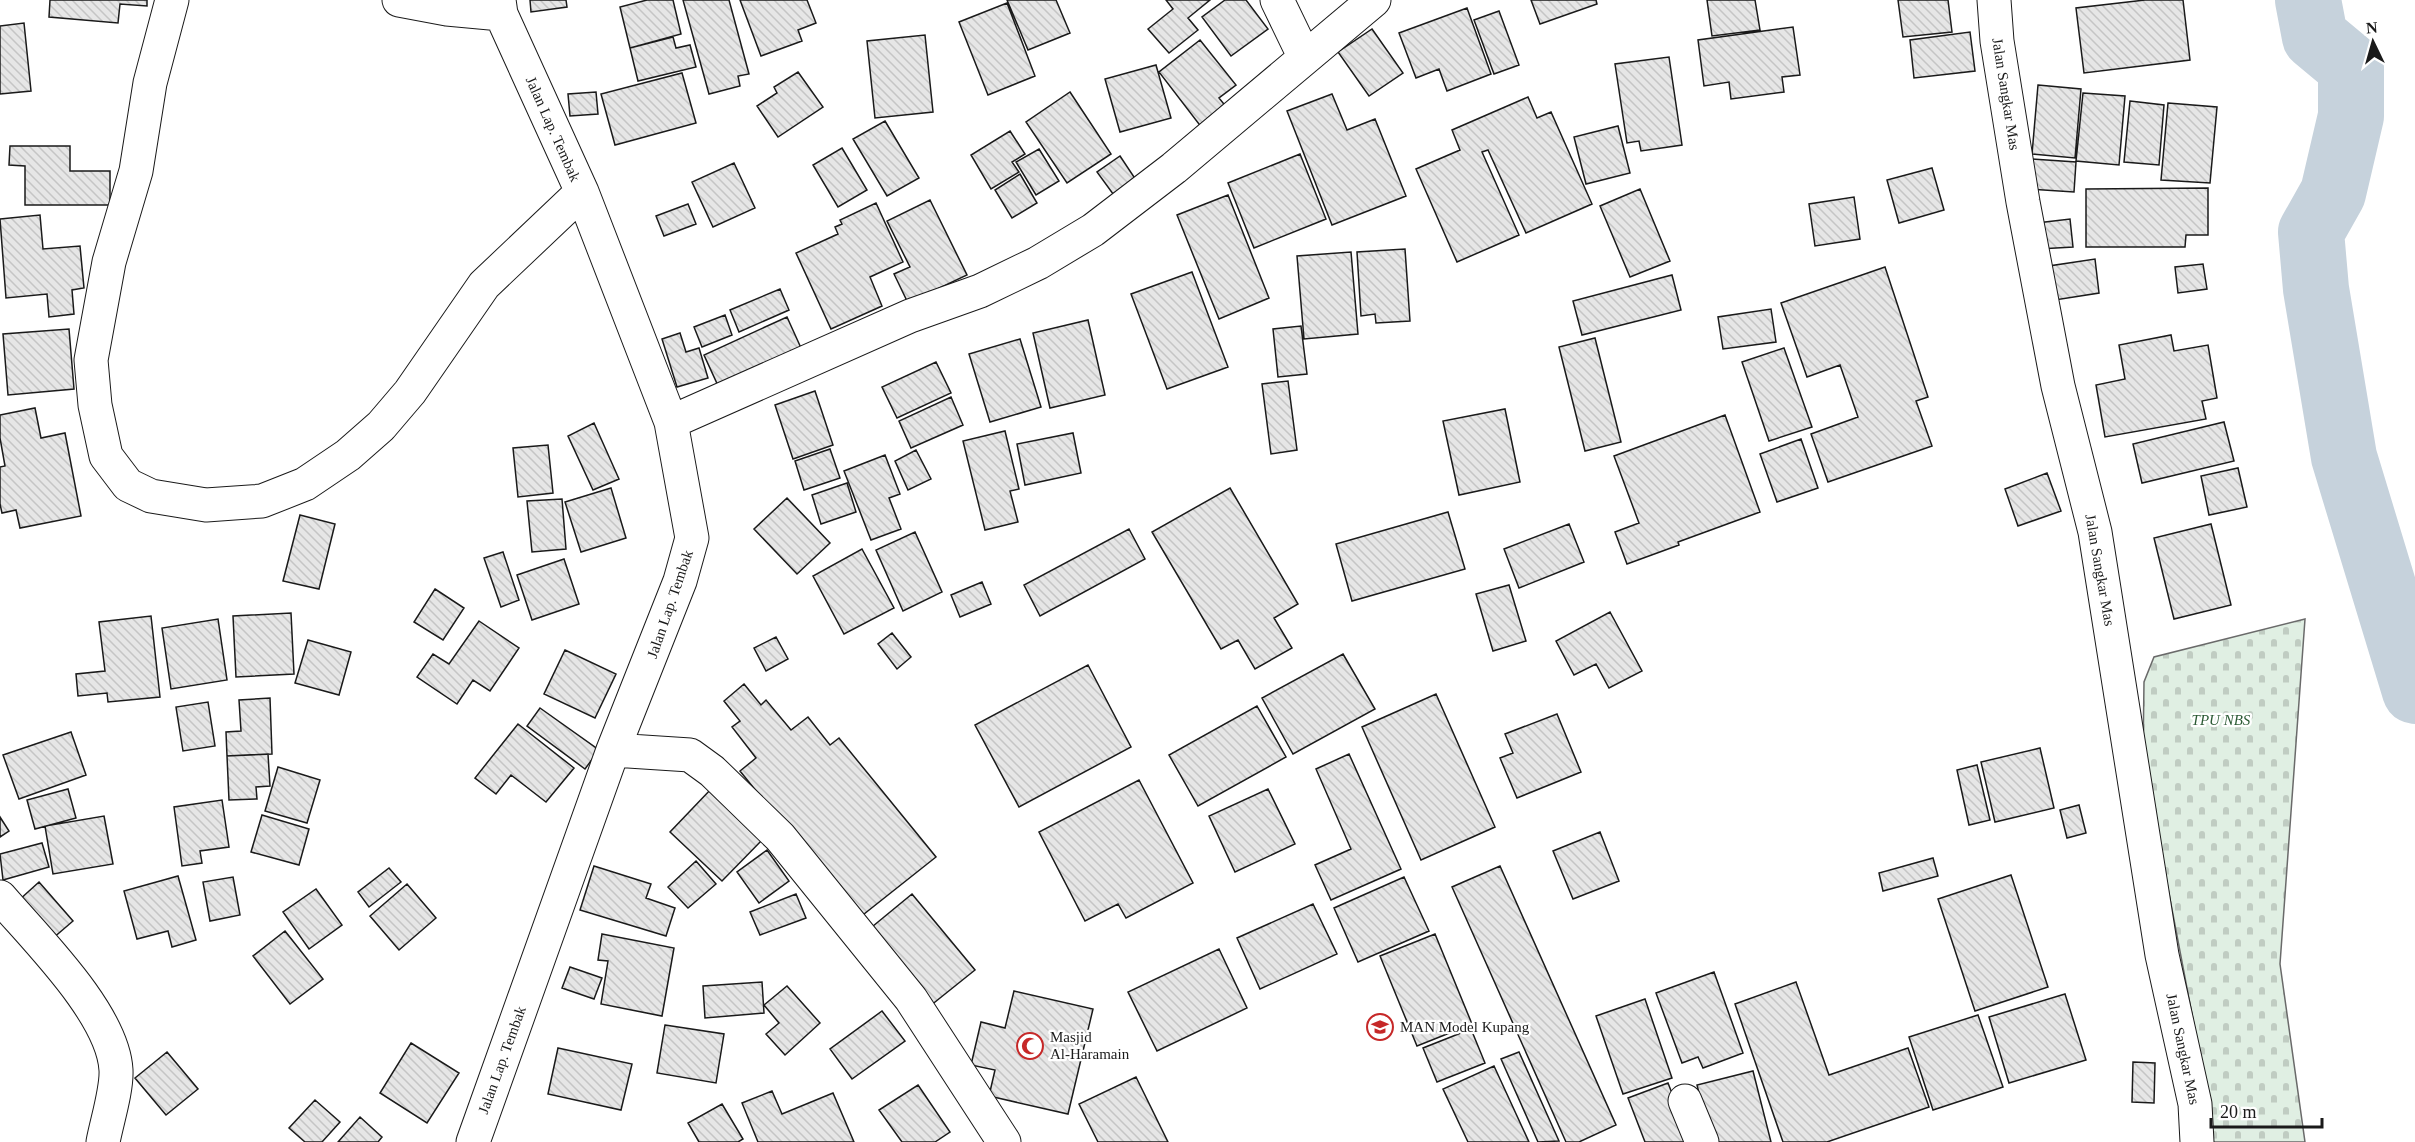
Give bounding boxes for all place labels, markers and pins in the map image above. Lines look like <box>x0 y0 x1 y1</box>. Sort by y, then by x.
school or university icon: MAN Model Kupang <box>1365 1012 1395 1042</box>
place label: MAN Model Kupang <box>1400 1019 1530 1035</box>
place label: Masjid Al-Haramain <box>1050 1029 1130 1062</box>
mosque icon: Masjid Al-Haramain <box>1015 1031 1045 1061</box>

